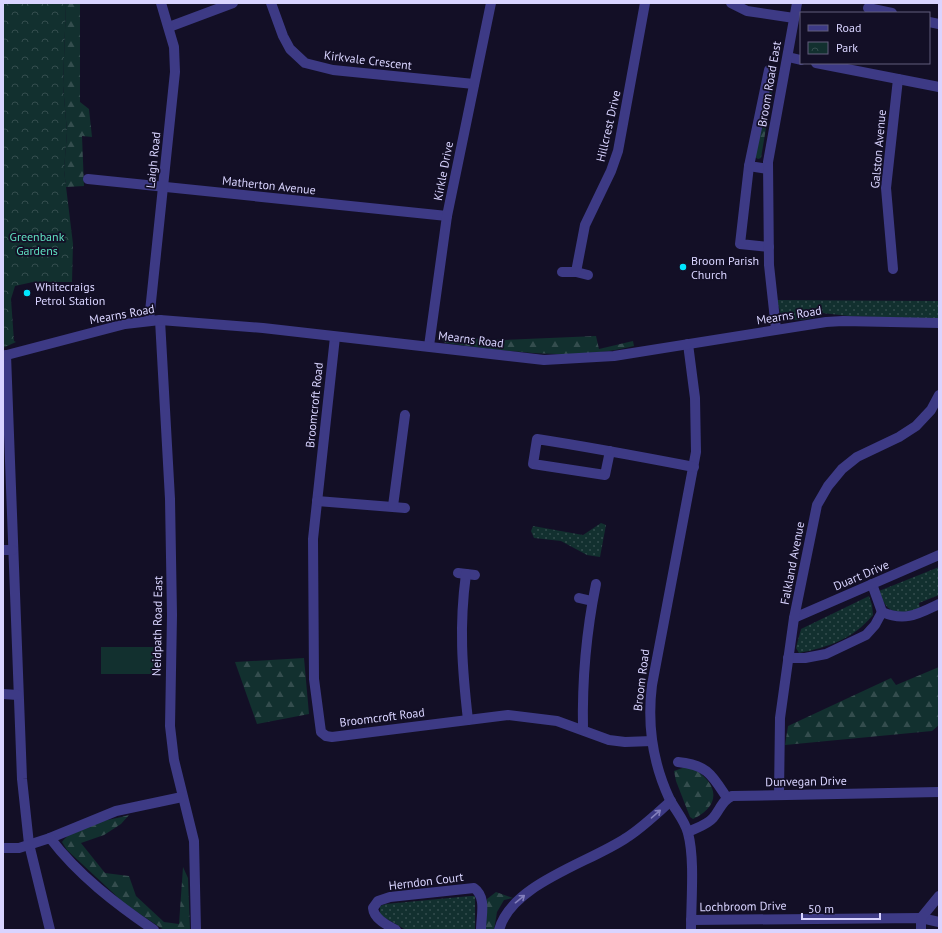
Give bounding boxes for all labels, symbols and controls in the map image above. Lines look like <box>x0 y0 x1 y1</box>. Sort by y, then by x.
legend <box>800 12 930 64</box>
text: Road <box>836 20 861 35</box>
street label: Broom Road East <box>754 40 784 128</box>
text: Park <box>836 40 858 55</box>
street label: Kirkvale Crescent <box>323 47 413 73</box>
street label: Hillcrest Drive <box>592 89 624 163</box>
street label: Galston Avenue <box>867 109 889 189</box>
street label: Laigh Road <box>143 131 163 189</box>
street label: Kirkle Drive <box>430 140 456 202</box>
street label: Matherton Avenue <box>222 173 316 197</box>
park label: Greenbank Gardens <box>10 229 65 258</box>
place label: Broom Parish Church <box>691 253 759 282</box>
marker: Broom Parish Church <box>678 262 688 272</box>
place label: Whitecraigs Petrol Station <box>35 279 105 308</box>
marker: Whitecraigs Petrol Station <box>22 288 32 298</box>
street label: Mearns Road <box>88 301 156 327</box>
street label: Mearns Road <box>755 302 823 328</box>
street label: Mearns Road <box>437 328 505 350</box>
street label: Broomcroft Road <box>302 362 326 448</box>
street label: Falkland Avenue <box>777 520 807 606</box>
street label: Duart Drive <box>831 557 891 593</box>
street label: Neidpath Road East <box>149 576 165 676</box>
street label: Broom Road <box>630 648 652 712</box>
street label: Broomcroft Road <box>339 704 425 730</box>
street label: Dunvegan Drive <box>765 773 847 789</box>
one-way arrow <box>651 809 661 818</box>
street label: Herndon Court <box>388 869 464 893</box>
one-way arrow <box>514 894 525 903</box>
scale bar <box>802 895 880 921</box>
street label: Lochbroom Drive <box>699 898 787 914</box>
text: 50 m <box>808 901 834 916</box>

